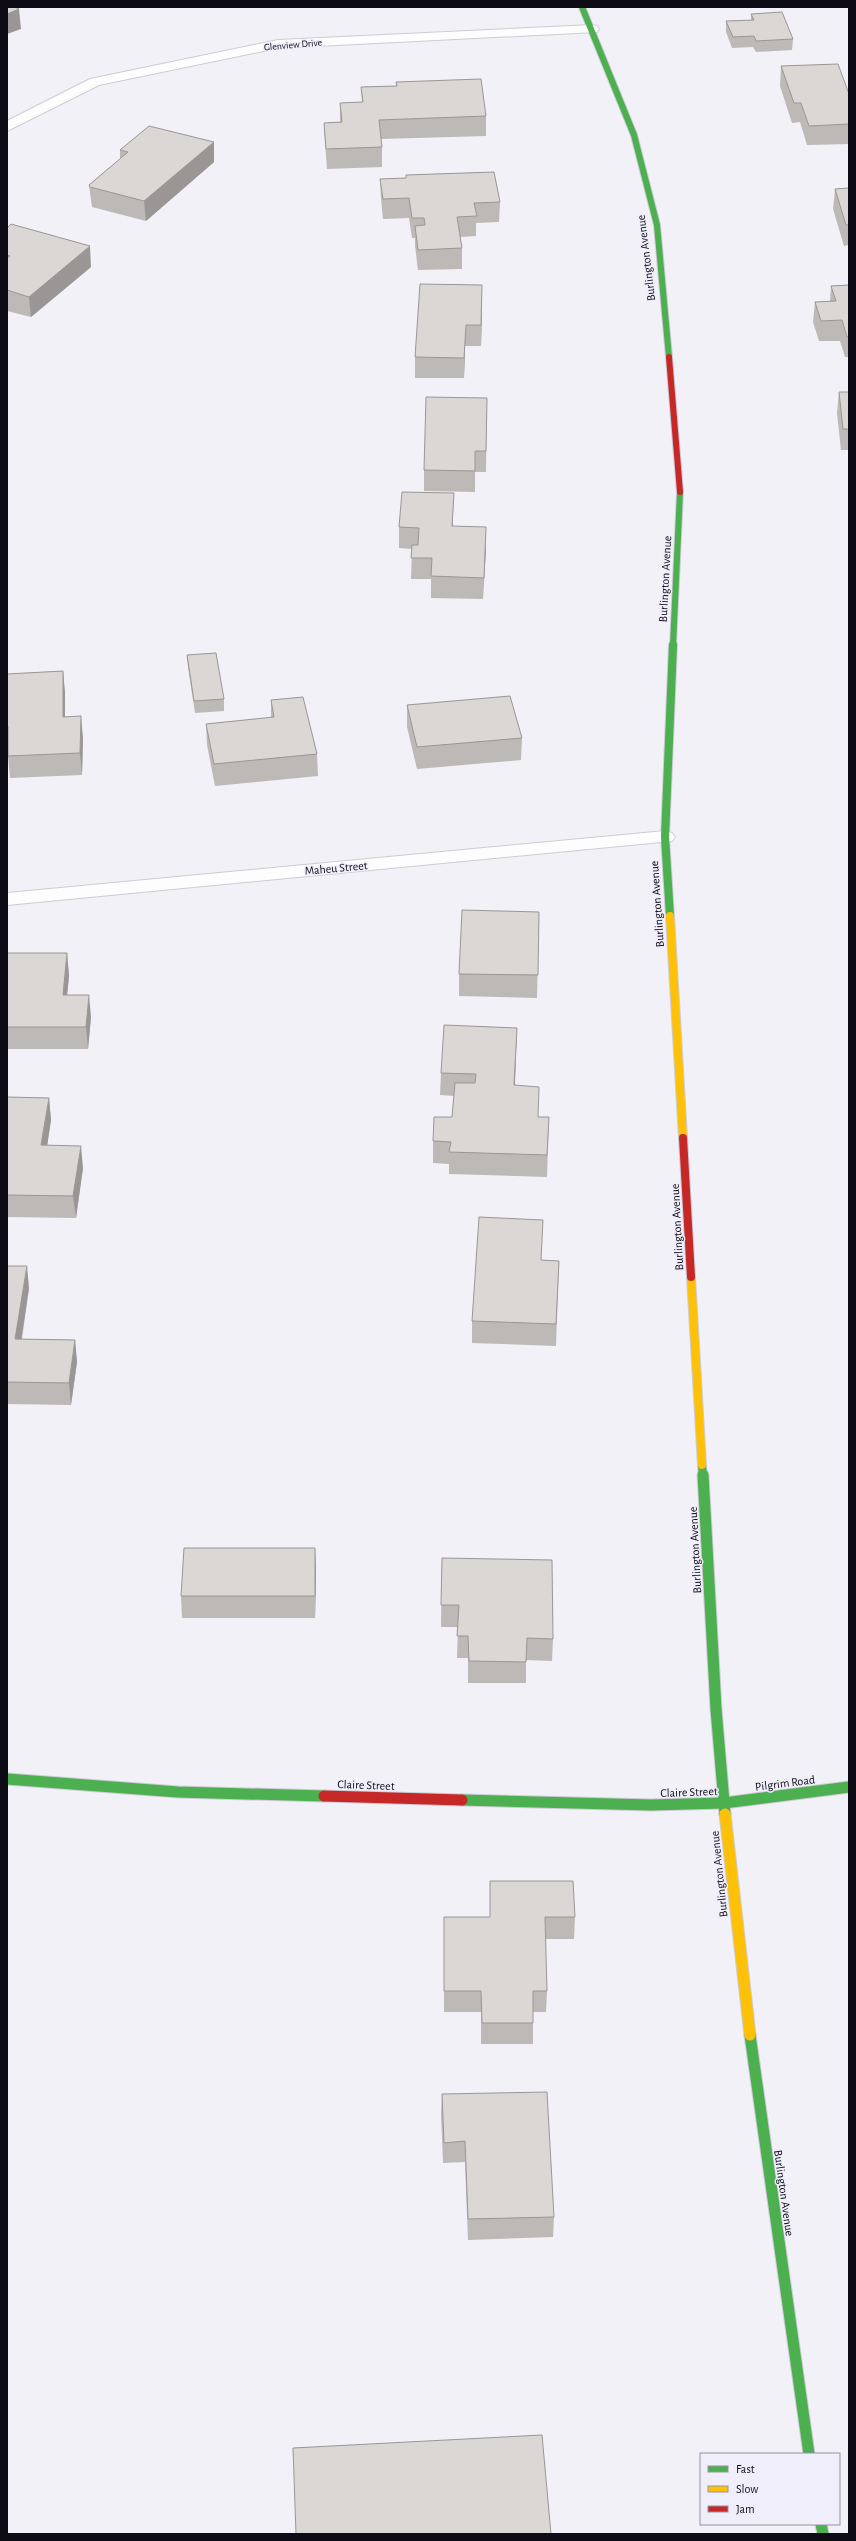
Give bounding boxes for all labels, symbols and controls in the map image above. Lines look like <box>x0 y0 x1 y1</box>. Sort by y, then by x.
street label: Glenview Drive <box>263 37 323 53</box>
street label: Burlington Avenue <box>635 214 657 302</box>
street label: Burlington Avenue <box>657 535 673 623</box>
street label: Maheu Street <box>304 859 368 877</box>
street label: Burlington Avenue <box>648 860 666 948</box>
street label: Burlington Avenue <box>669 1183 685 1271</box>
street label: Burlington Avenue <box>687 1506 703 1594</box>
street label: Pilgrim Road <box>754 1773 816 1793</box>
street label: Claire Street <box>337 1778 395 1792</box>
street label: Claire Street <box>660 1785 718 1799</box>
street label: Burlington Avenue <box>708 1830 730 1918</box>
street label: Burlington Avenue <box>772 2149 796 2237</box>
legend <box>700 2453 840 2525</box>
text: Fast <box>736 2463 755 2475</box>
text: Slow <box>736 2483 758 2495</box>
text: Jam <box>736 2503 755 2515</box>

